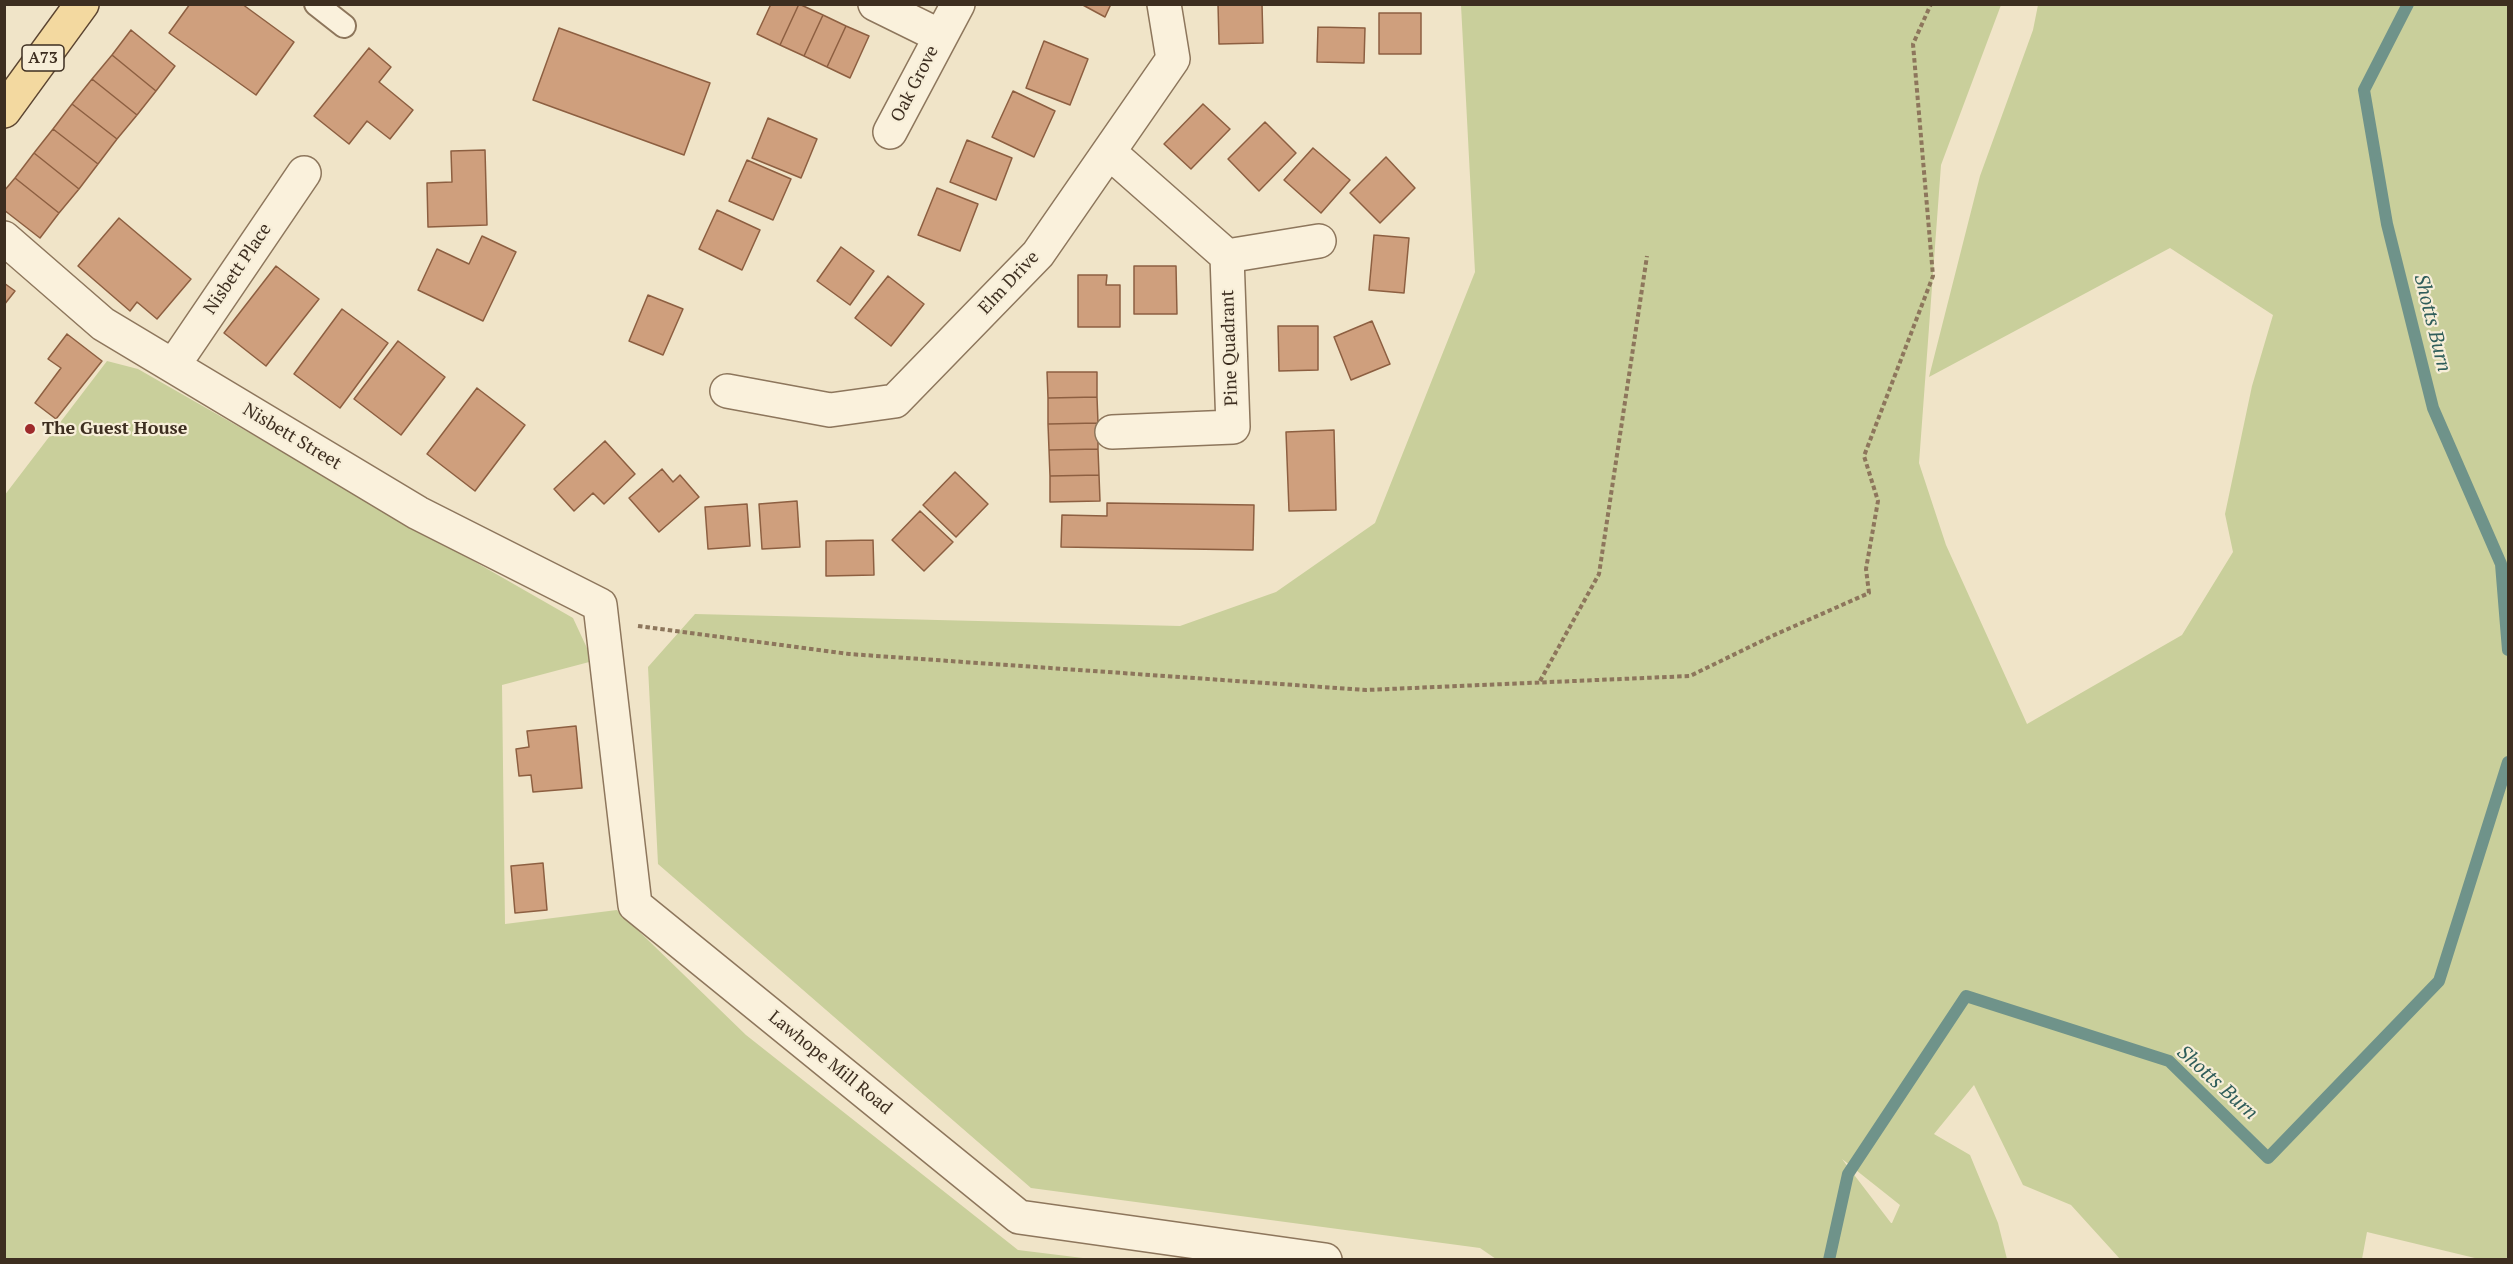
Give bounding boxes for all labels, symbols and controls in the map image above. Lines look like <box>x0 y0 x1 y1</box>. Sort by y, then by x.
street label: Oak Grove <box>887 42 943 126</box>
road number: A73 <box>22 45 64 71</box>
street label: Nisbett Place <box>200 219 276 319</box>
street label: Elm Drive <box>974 247 1044 319</box>
water label: Shotts Burn <box>2408 272 2456 374</box>
street label: Pine Quadrant <box>1217 289 1243 407</box>
street label: Nisbett Street <box>239 399 345 475</box>
place label: The Guest House <box>42 418 187 440</box>
marker: The Guest House <box>23 422 37 436</box>
street label: Lawhope Mill Road <box>764 1007 896 1119</box>
water label: Shotts Burn <box>2172 1041 2262 1125</box>

